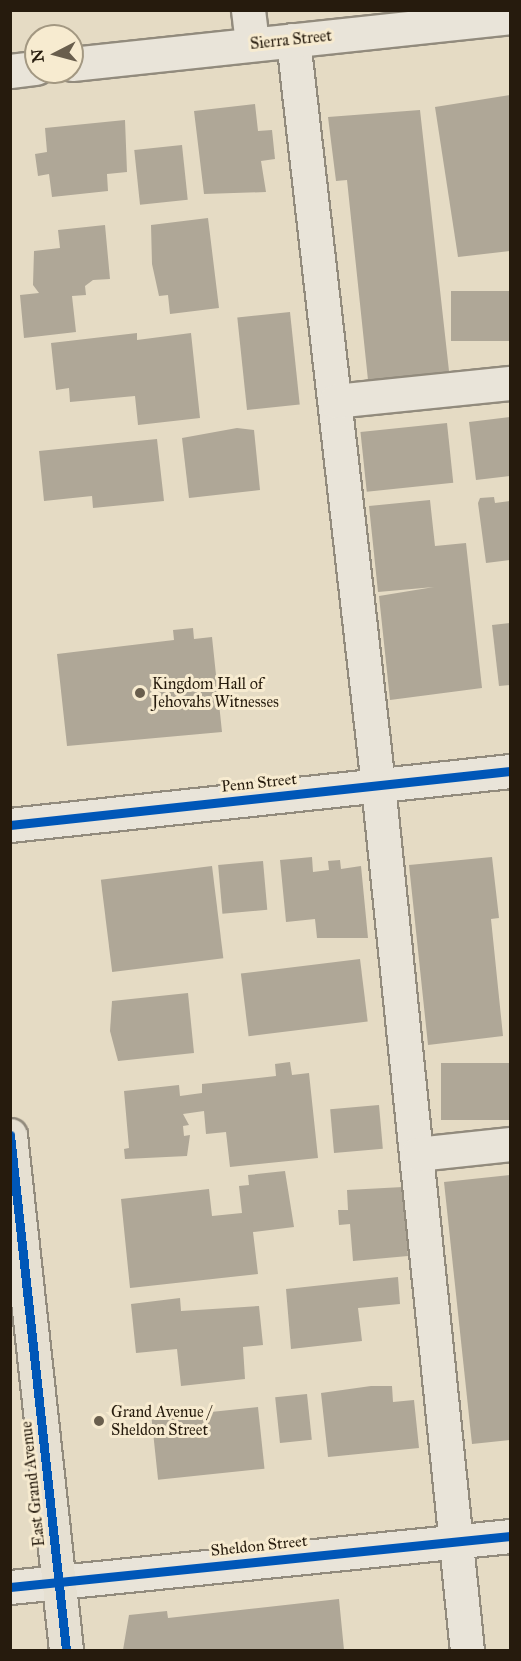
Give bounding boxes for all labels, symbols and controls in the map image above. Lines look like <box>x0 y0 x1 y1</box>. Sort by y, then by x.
north arrow <box>24 24 84 84</box>
street label: Sierra Street <box>249 26 333 54</box>
text: N <box>27 48 48 63</box>
place label: Kingdom Hall of Jehovahs Witnesses <box>152 674 279 712</box>
marker: Kingdom Hall of Jehovahs Witnesses <box>133 686 147 700</box>
street label: Penn Street <box>220 769 298 797</box>
place label: Grand Avenue / Sheldon Street <box>111 1402 211 1440</box>
marker: Grand Avenue / Sheldon Street <box>92 1414 106 1428</box>
street label: East Grand Avenue <box>17 1420 49 1548</box>
street label: Sheldon Street <box>210 1531 308 1561</box>

